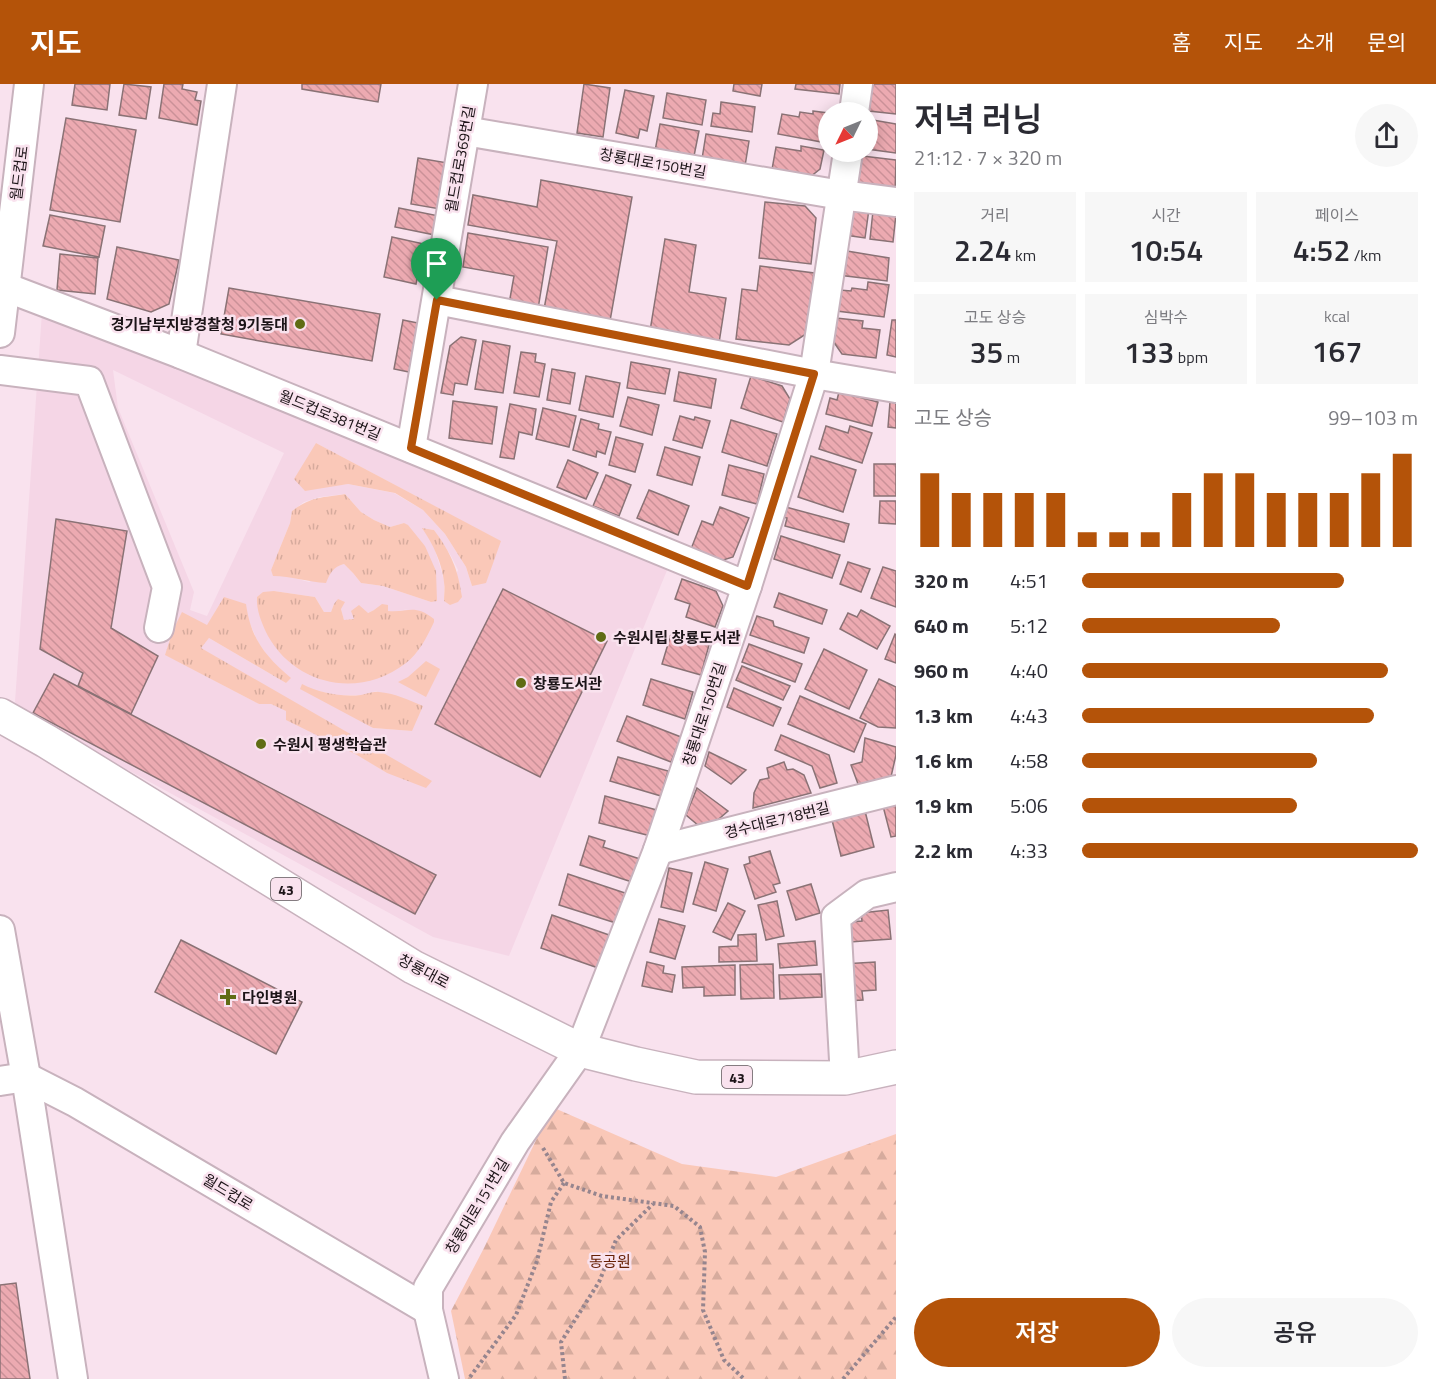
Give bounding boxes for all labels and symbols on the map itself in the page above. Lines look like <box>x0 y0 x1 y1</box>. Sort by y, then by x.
north arrow <box>818 102 878 162</box>
street label: 월드컵로369번길 <box>439 104 481 214</box>
street label: 창룡대로150번길 <box>598 142 708 184</box>
street label: 월드컵로 <box>4 144 34 202</box>
pin <box>411 238 462 300</box>
place label: 경기남부지방경찰청 9기동대 <box>111 313 288 336</box>
marker: 경기남부지방경찰청 9기동대 <box>293 317 307 331</box>
street label: 월드컵로381번길 <box>276 384 384 446</box>
place label: 수원시립 창룡도서관 <box>613 626 741 649</box>
marker: 수원시립 창룡도서관 <box>594 630 608 644</box>
street label: 창룡대로150번길 <box>676 659 732 769</box>
place label: 창룡도서관 <box>533 672 602 695</box>
marker: 창룡도서관 <box>514 676 528 690</box>
place label: 수원시 평생학습관 <box>273 733 387 756</box>
marker: 수원시 평생학습관 <box>254 737 268 751</box>
street label: 경수대로718번길 <box>722 796 832 844</box>
road number: 43 <box>271 878 301 900</box>
street label: 창룡대로 <box>394 948 454 994</box>
place label: 다인병원 <box>242 986 297 1009</box>
marker: 다인병원 <box>219 988 237 1006</box>
road number: 43 <box>722 1066 752 1088</box>
street label: 창룡대로151번길 <box>439 1154 515 1258</box>
street label: 월드컵로 <box>198 1168 258 1216</box>
park label: 동공원 <box>589 1250 631 1273</box>

